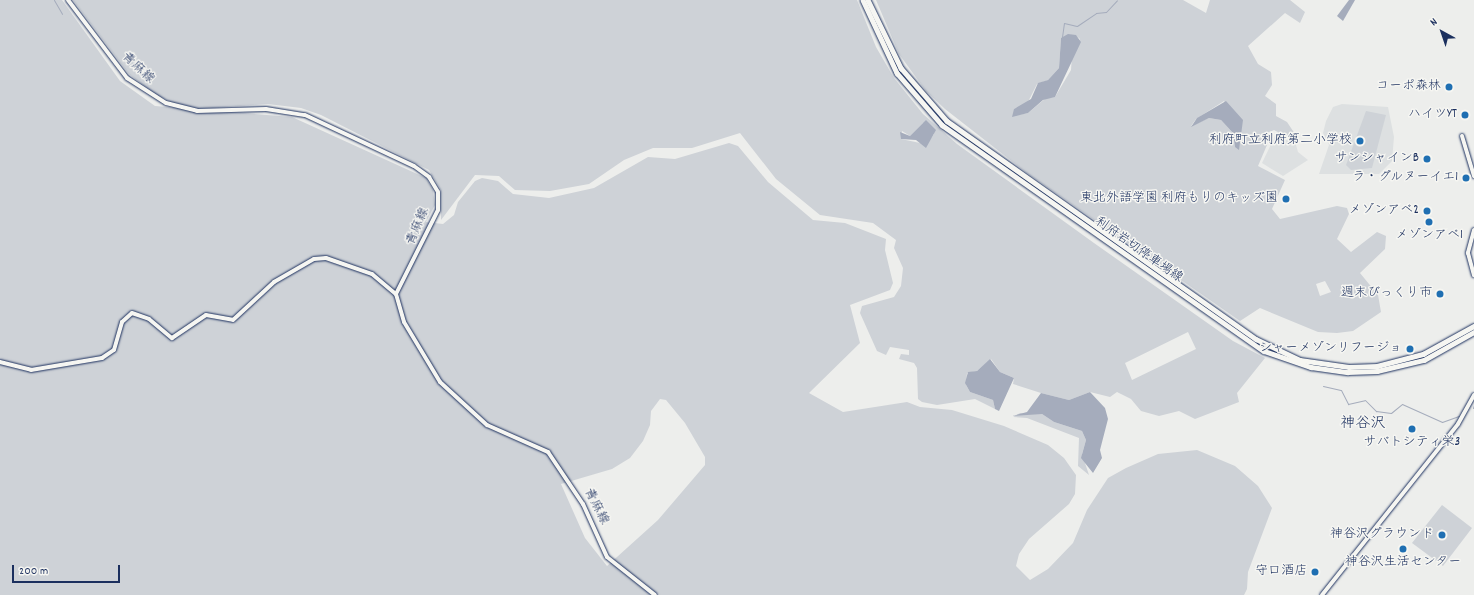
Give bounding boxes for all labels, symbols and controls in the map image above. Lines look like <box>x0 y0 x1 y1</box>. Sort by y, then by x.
north arrow <box>1422 12 1462 52</box>
text: N <box>1427 15 1442 31</box>
street label: 青麻線 <box>117 50 157 88</box>
place label: コーポ森林 <box>1376 79 1441 95</box>
marker: コーポ森林 <box>1444 82 1454 92</box>
place label: ハイツYT <box>1408 107 1457 123</box>
marker: ハイツYT <box>1460 110 1470 120</box>
place label: 利府町立利府第二小学校 <box>1209 133 1352 149</box>
marker: 利府町立利府第二小学校 <box>1355 136 1365 146</box>
place label: サンシャインB <box>1335 151 1419 167</box>
marker: サンシャインB <box>1422 154 1432 164</box>
place label: ラ・グルヌーイエ1 <box>1351 170 1458 186</box>
marker: ラ・グルヌーイエ1 <box>1461 173 1471 183</box>
place label: 東北外語学園 利府もりのキッズ園 <box>1080 191 1278 207</box>
marker: 東北外語学園 利府もりのキッズ園 <box>1281 194 1291 204</box>
place label: メゾンアベ2 <box>1348 203 1419 219</box>
street label: 青麻線 <box>404 206 434 248</box>
marker: メゾンアベ2 <box>1422 206 1432 216</box>
street label: 利府岩切停車場線 <box>1091 215 1185 287</box>
marker: メゾンアベ1 <box>1424 217 1434 227</box>
place label: メゾンアベ1 <box>1395 228 1463 244</box>
place label: 週末びっくり市 <box>1341 286 1432 302</box>
marker: 週末びっくり市 <box>1435 289 1445 299</box>
place label: シャーメゾンリフージョ <box>1259 341 1402 357</box>
marker: シャーメゾンリフージョ <box>1405 344 1415 354</box>
district label: 神谷沢 <box>1341 416 1385 434</box>
marker: サバトシティ栄3 <box>1407 424 1417 434</box>
place label: サバトシティ栄3 <box>1364 435 1460 451</box>
street label: 青麻線 <box>579 486 611 528</box>
place label: 神谷沢グラウンド <box>1330 527 1434 543</box>
marker: 神谷沢グラウンド <box>1437 530 1447 540</box>
marker: 神谷沢生活センター <box>1398 544 1408 554</box>
place label: 神谷沢生活センター <box>1345 555 1461 571</box>
scale bar <box>14 557 122 583</box>
text: 200 m <box>19 563 48 580</box>
place label: 守口酒店 <box>1255 564 1307 580</box>
marker: 守口酒店 <box>1310 567 1320 577</box>

